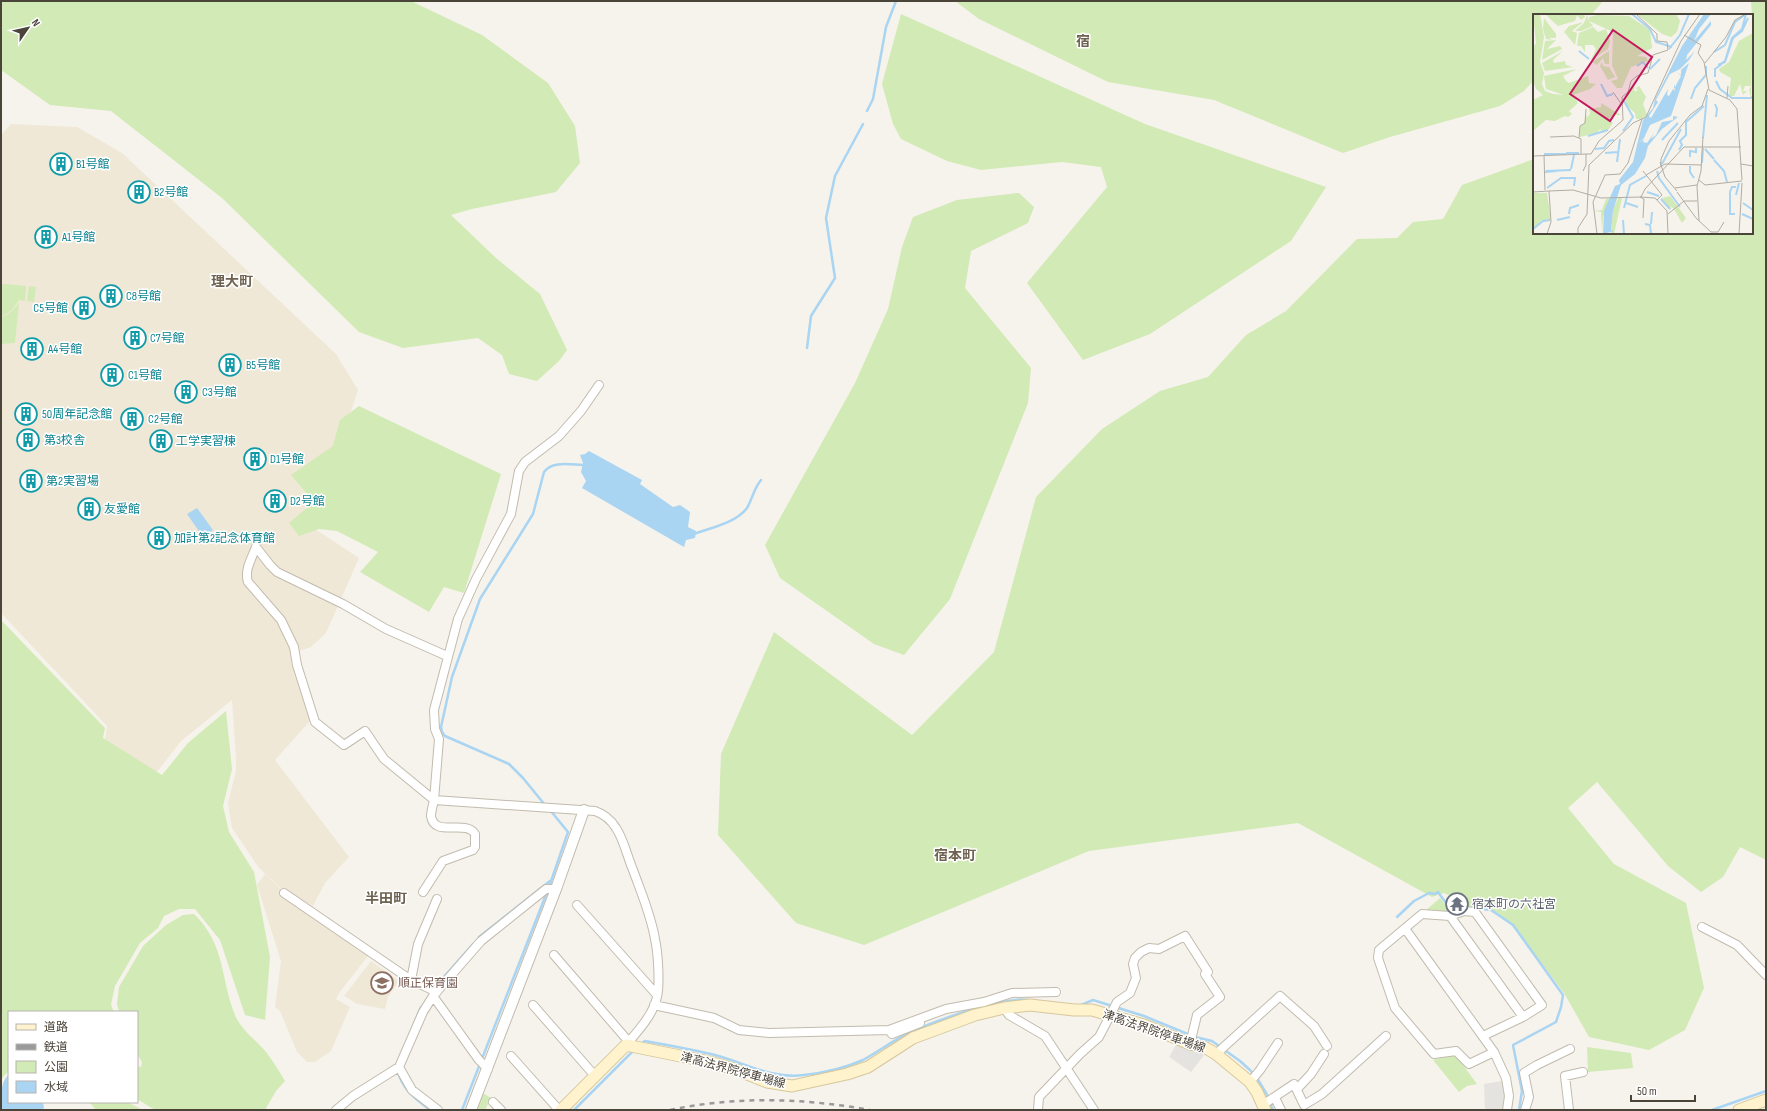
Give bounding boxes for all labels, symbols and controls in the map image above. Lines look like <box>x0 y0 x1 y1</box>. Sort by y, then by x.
north arrow <box>8 8 48 48</box>
inset map <box>1533 14 1753 234</box>
text: N <box>29 17 43 29</box>
district label: 宿 <box>1076 33 1090 50</box>
building icon: B1号館 <box>48 151 74 177</box>
place label: B1号館 <box>76 157 110 172</box>
building icon: B2号館 <box>126 179 152 205</box>
place label: B2号館 <box>154 185 188 200</box>
building icon: A1号館 <box>33 224 59 250</box>
place label: A1号館 <box>61 230 95 245</box>
district label: 理大町 <box>211 273 253 290</box>
building icon: C8号館 <box>98 283 124 309</box>
place label: C8号館 <box>126 289 161 304</box>
building icon: C5号館 <box>71 295 97 321</box>
place label: C5号館 <box>33 301 68 316</box>
building icon: C7号館 <box>122 325 148 351</box>
place label: C7号館 <box>150 331 185 346</box>
building icon: A4号館 <box>19 336 45 362</box>
place label: A4号館 <box>47 342 82 357</box>
building icon: B5号館 <box>217 352 243 378</box>
place label: B5号館 <box>246 358 280 373</box>
building icon: C1号館 <box>99 362 125 388</box>
place label: C1号館 <box>128 368 162 383</box>
building icon: C3号館 <box>173 379 199 405</box>
place label: C3号館 <box>202 385 237 400</box>
building icon: 50周年記念館 <box>13 401 39 427</box>
building icon: C2号館 <box>119 406 145 432</box>
place label: 50周年記念館 <box>42 407 112 422</box>
place label: C2号館 <box>148 412 183 427</box>
building icon: 第3校舎 <box>15 427 41 453</box>
building icon: 工学実習棟 <box>148 428 174 454</box>
place label: 第3校舎 <box>44 433 85 448</box>
place label: 工学実習棟 <box>176 434 236 449</box>
building icon: D1号館 <box>242 446 268 472</box>
place label: D1号館 <box>270 452 304 467</box>
building icon: 第2実習場 <box>18 468 44 494</box>
place label: 第2実習場 <box>46 474 99 489</box>
building icon: D2号館 <box>262 488 288 514</box>
place label: D2号館 <box>290 494 325 509</box>
building icon: 友愛館 <box>76 496 102 522</box>
place label: 友愛館 <box>104 502 140 517</box>
building icon: 加計第2記念体育館 <box>146 525 172 551</box>
place label: 加計第2記念体育館 <box>174 531 275 546</box>
district label: 宿本町 <box>934 847 976 864</box>
district label: 半田町 <box>365 890 407 907</box>
temple icon: 宿本町の六社宮 <box>1444 891 1470 917</box>
place label: 宿本町の六社宮 <box>1472 897 1556 912</box>
school or university icon: 順正保育園 <box>369 970 395 996</box>
place label: 順正保育園 <box>398 976 458 991</box>
street label: 津高法界院停車場線 <box>1100 1007 1207 1056</box>
legend <box>8 1011 138 1103</box>
text: 道路 <box>44 1020 68 1035</box>
text: 鉄道 <box>44 1040 68 1055</box>
street label: 津高法界院停車場線 <box>679 1049 787 1092</box>
text: 公園 <box>44 1060 68 1075</box>
scale bar <box>1631 1077 1695 1103</box>
text: 水域 <box>44 1080 68 1095</box>
text: 50 m <box>1637 1084 1657 1099</box>

